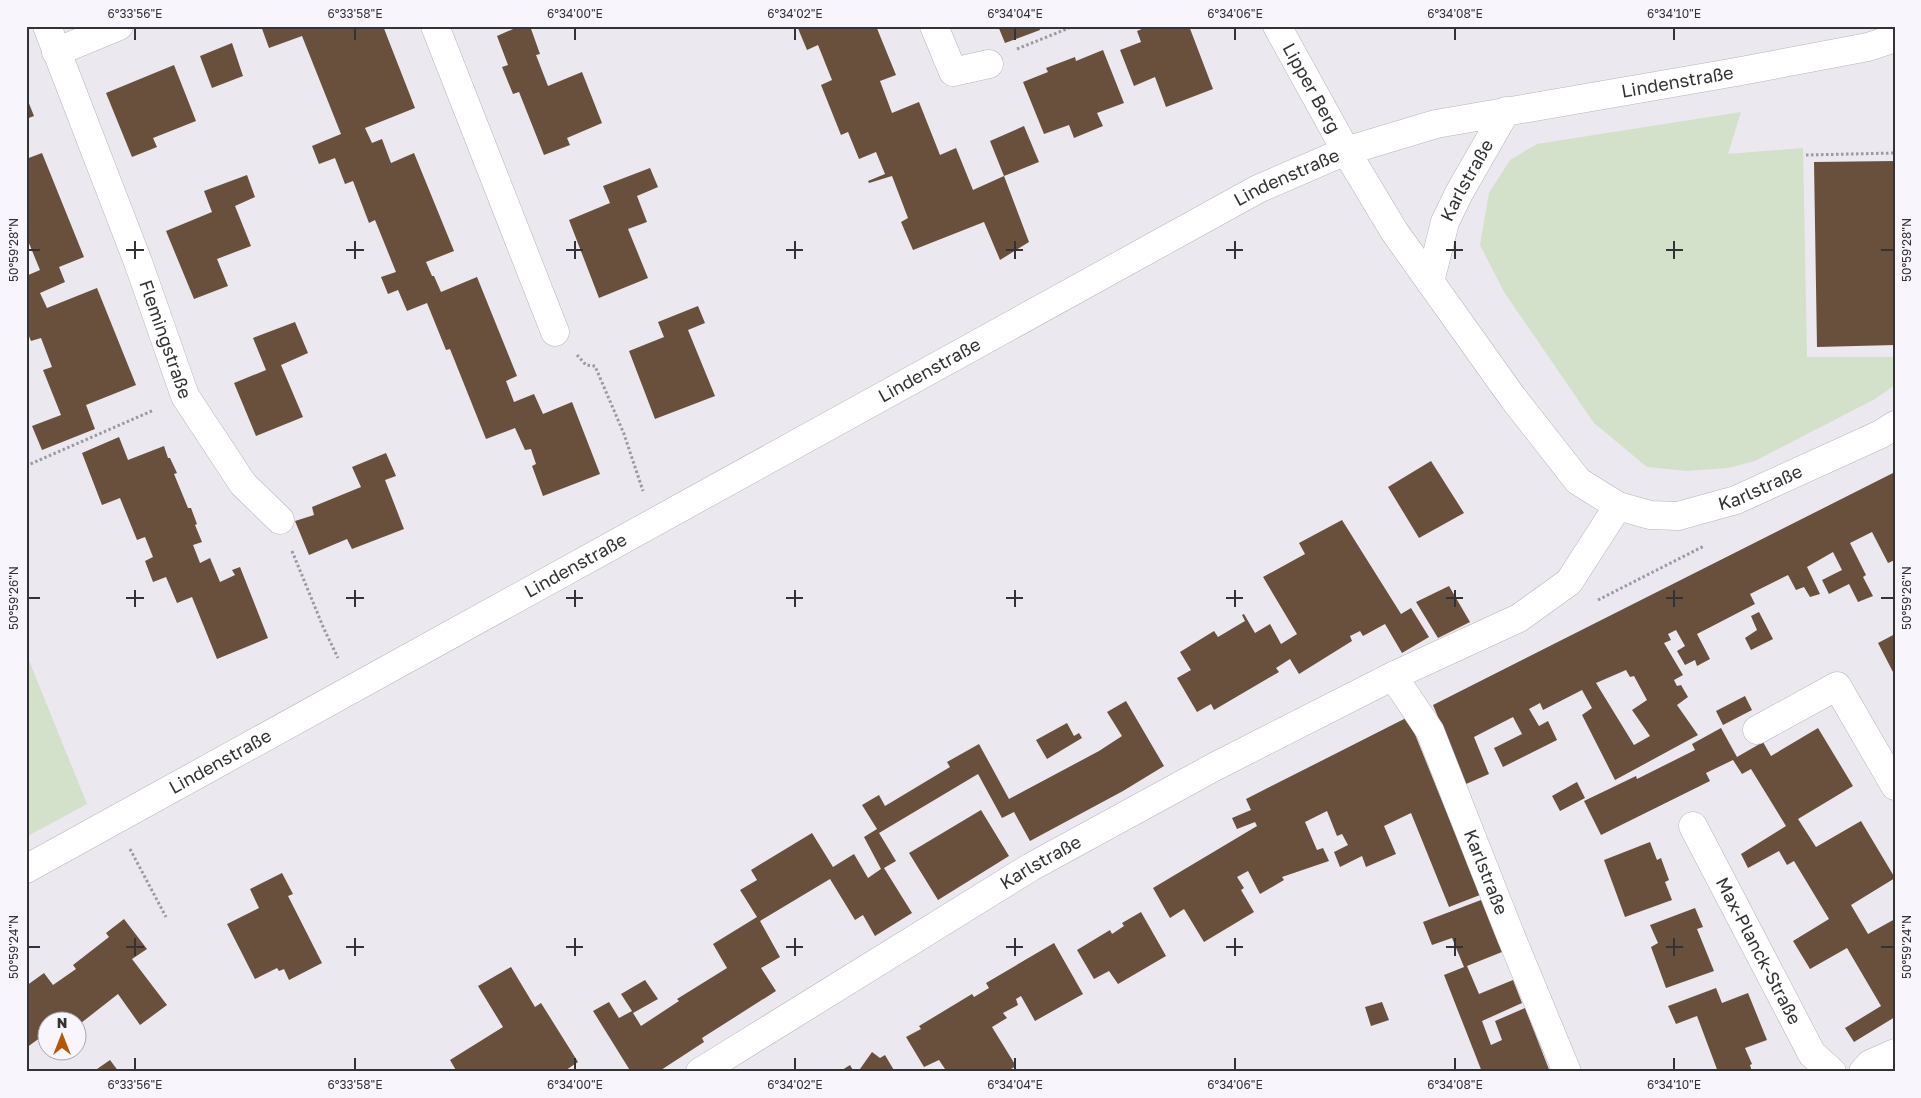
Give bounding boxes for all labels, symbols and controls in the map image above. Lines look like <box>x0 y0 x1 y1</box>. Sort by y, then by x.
text: 6°33'56"E <box>108 6 162 21</box>
text: 6°33'58"E <box>328 6 382 21</box>
text: 6°34'00"E <box>547 6 603 21</box>
text: 6°34'02"E <box>767 6 823 21</box>
text: 6°34'04"E <box>987 6 1043 21</box>
text: 6°34'06"E <box>1207 6 1263 21</box>
text: 6°34'08"E <box>1427 6 1483 21</box>
text: 6°34'10"E <box>1647 6 1701 21</box>
street label: Lipper Berg <box>1278 39 1346 137</box>
street label: Lindenstraße <box>1619 61 1735 102</box>
street label: Karlstraße <box>1435 135 1497 224</box>
street label: Lindenstraße <box>1229 143 1342 210</box>
text: 50°59'28"N <box>6 218 21 282</box>
text: 50°59'28"N <box>1899 218 1914 282</box>
street label: Flemingstraße <box>135 277 197 401</box>
street label: Lindenstraße <box>874 332 984 406</box>
street label: Karlstraße <box>1715 459 1805 514</box>
street label: Lindenstraße <box>520 528 630 602</box>
text: 50°59'26"N <box>6 566 21 630</box>
text: 50°59'26"N <box>1899 566 1914 630</box>
street label: Lindenstraße <box>165 724 275 798</box>
street label: Karlstraße <box>1460 826 1513 918</box>
street label: Karlstraße <box>996 830 1085 894</box>
street label: Max-Planck-Straße <box>1712 873 1807 1028</box>
text: 50°59'24"N <box>6 915 21 979</box>
text: 50°59'24"N <box>1899 915 1914 979</box>
north arrow <box>38 1010 88 1060</box>
text: N <box>57 1014 67 1031</box>
text: 6°33'56"E <box>108 1077 162 1092</box>
text: 6°33'58"E <box>328 1077 382 1092</box>
text: 6°34'00"E <box>547 1077 603 1092</box>
text: 6°34'02"E <box>767 1077 823 1092</box>
text: 6°34'04"E <box>987 1077 1043 1092</box>
text: 6°34'06"E <box>1207 1077 1263 1092</box>
text: 6°34'08"E <box>1427 1077 1483 1092</box>
text: 6°34'10"E <box>1647 1077 1701 1092</box>

